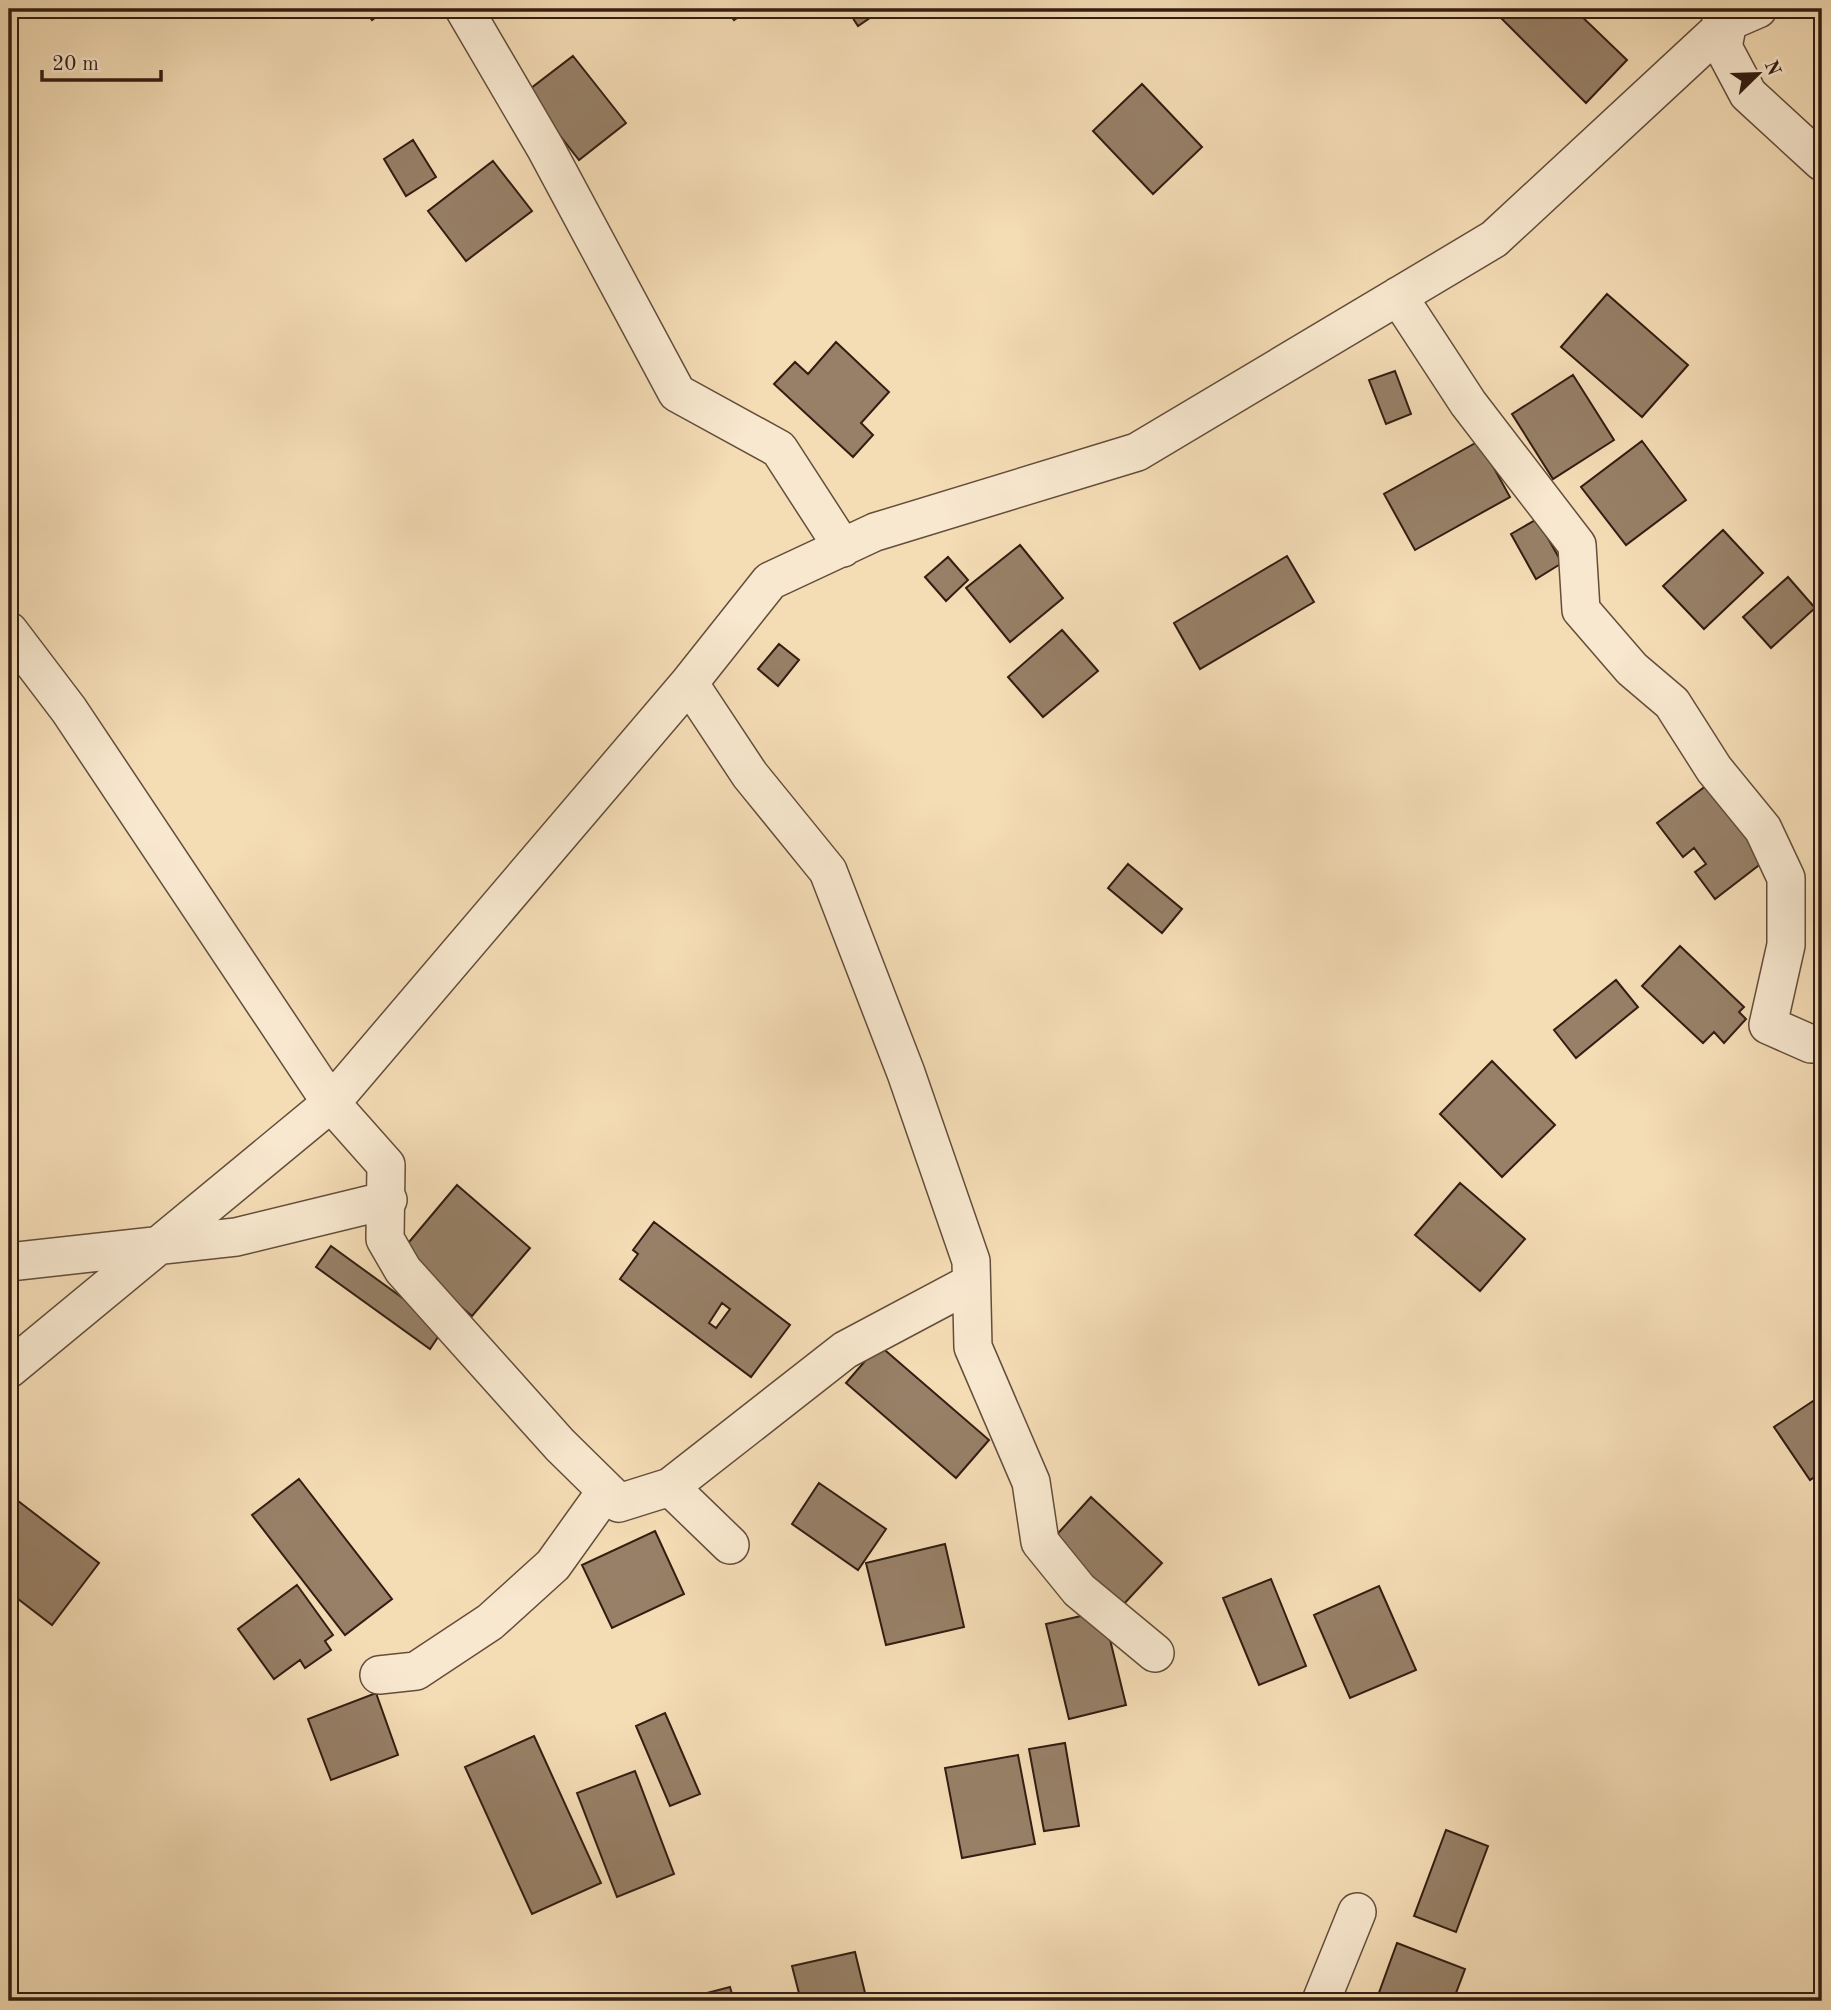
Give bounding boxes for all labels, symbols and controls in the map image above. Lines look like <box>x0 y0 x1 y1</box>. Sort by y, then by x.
scale bar <box>42 38 161 82</box>
north arrow <box>1722 38 1792 108</box>
text: 20 m <box>52 54 99 75</box>
text: N <box>1760 58 1783 79</box>

